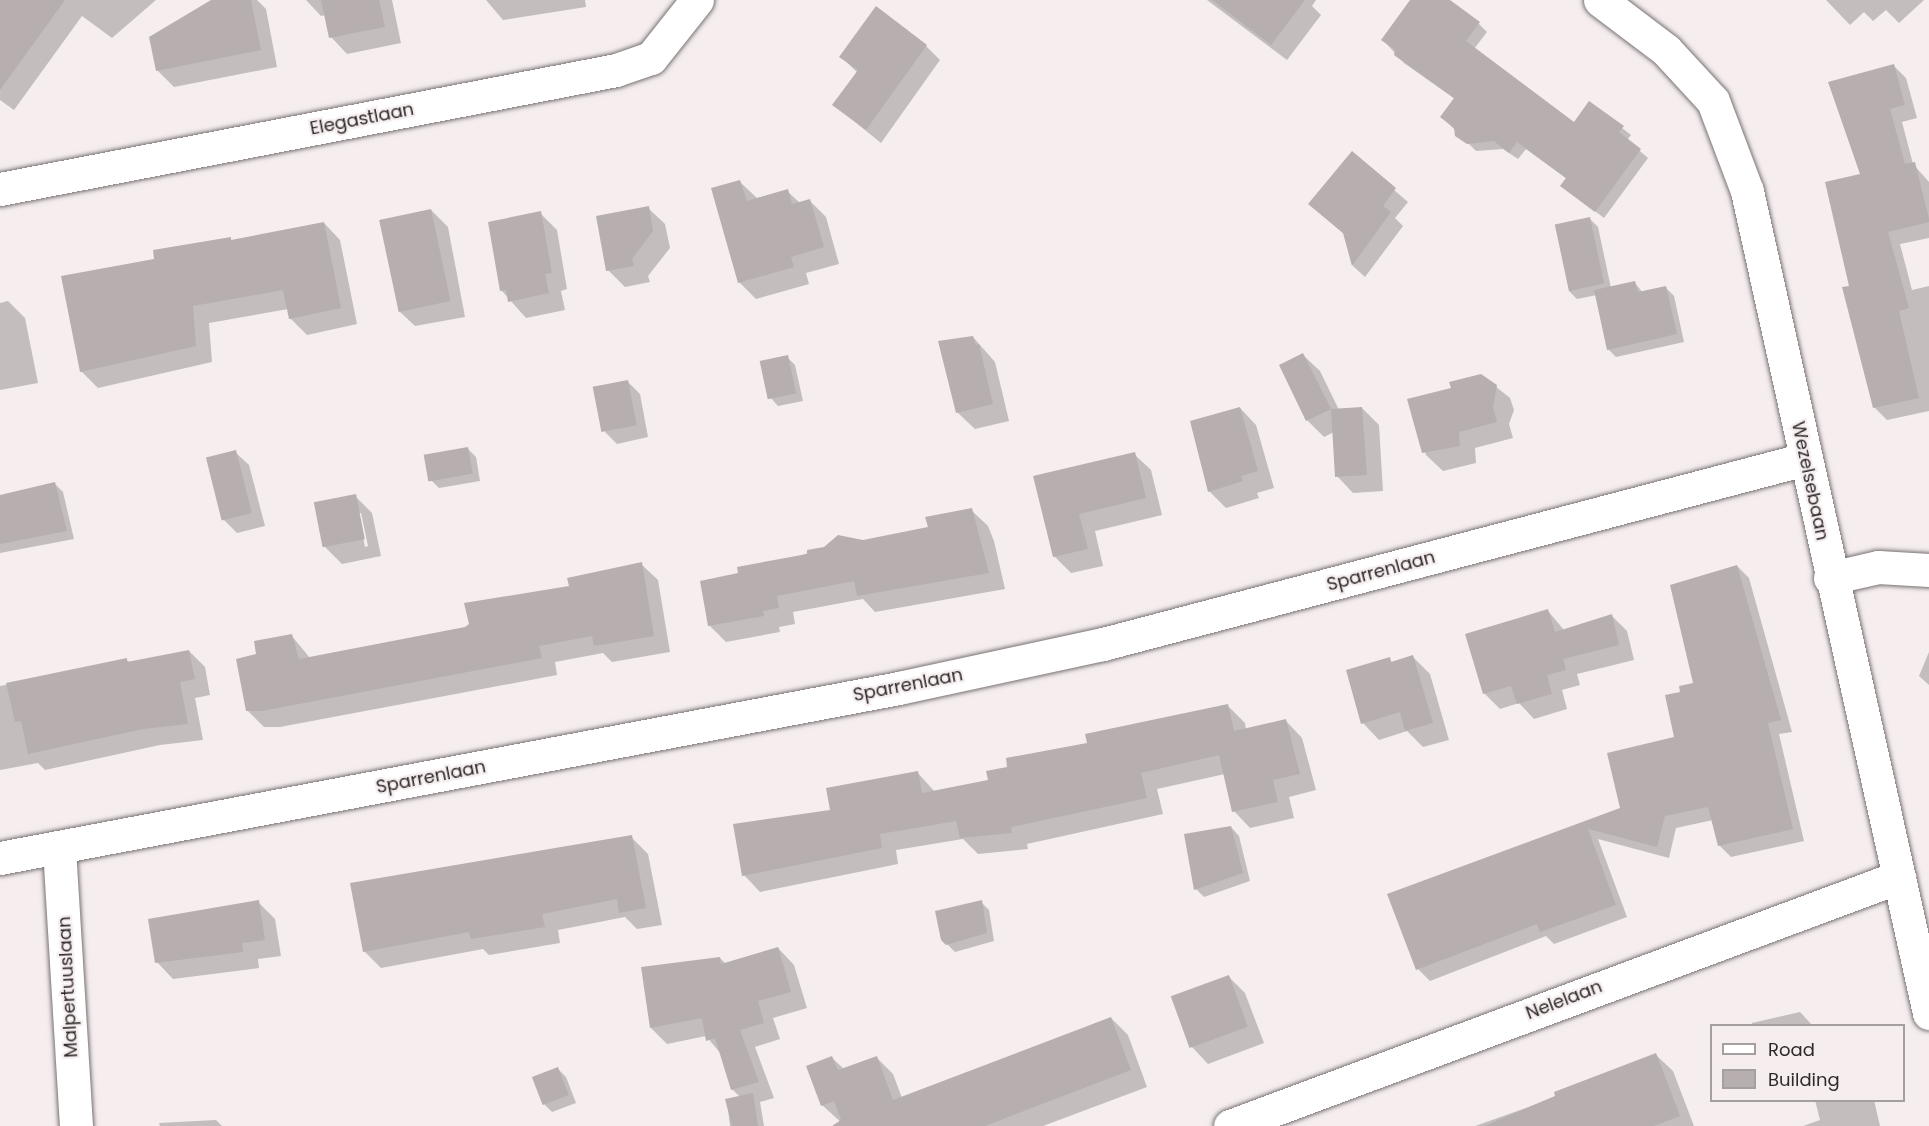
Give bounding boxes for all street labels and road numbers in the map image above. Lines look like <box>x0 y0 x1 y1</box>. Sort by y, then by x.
street label: Elegastlaan <box>308 98 416 140</box>
street label: Wezelsebaan <box>1787 420 1833 542</box>
street label: Sparrenlaan <box>1324 546 1438 596</box>
street label: Sparrenlaan <box>851 664 965 706</box>
street label: Sparrenlaan <box>374 756 488 798</box>
street label: Malpertuuslaan <box>54 916 82 1058</box>
street label: Nelelaan <box>1523 976 1605 1024</box>

